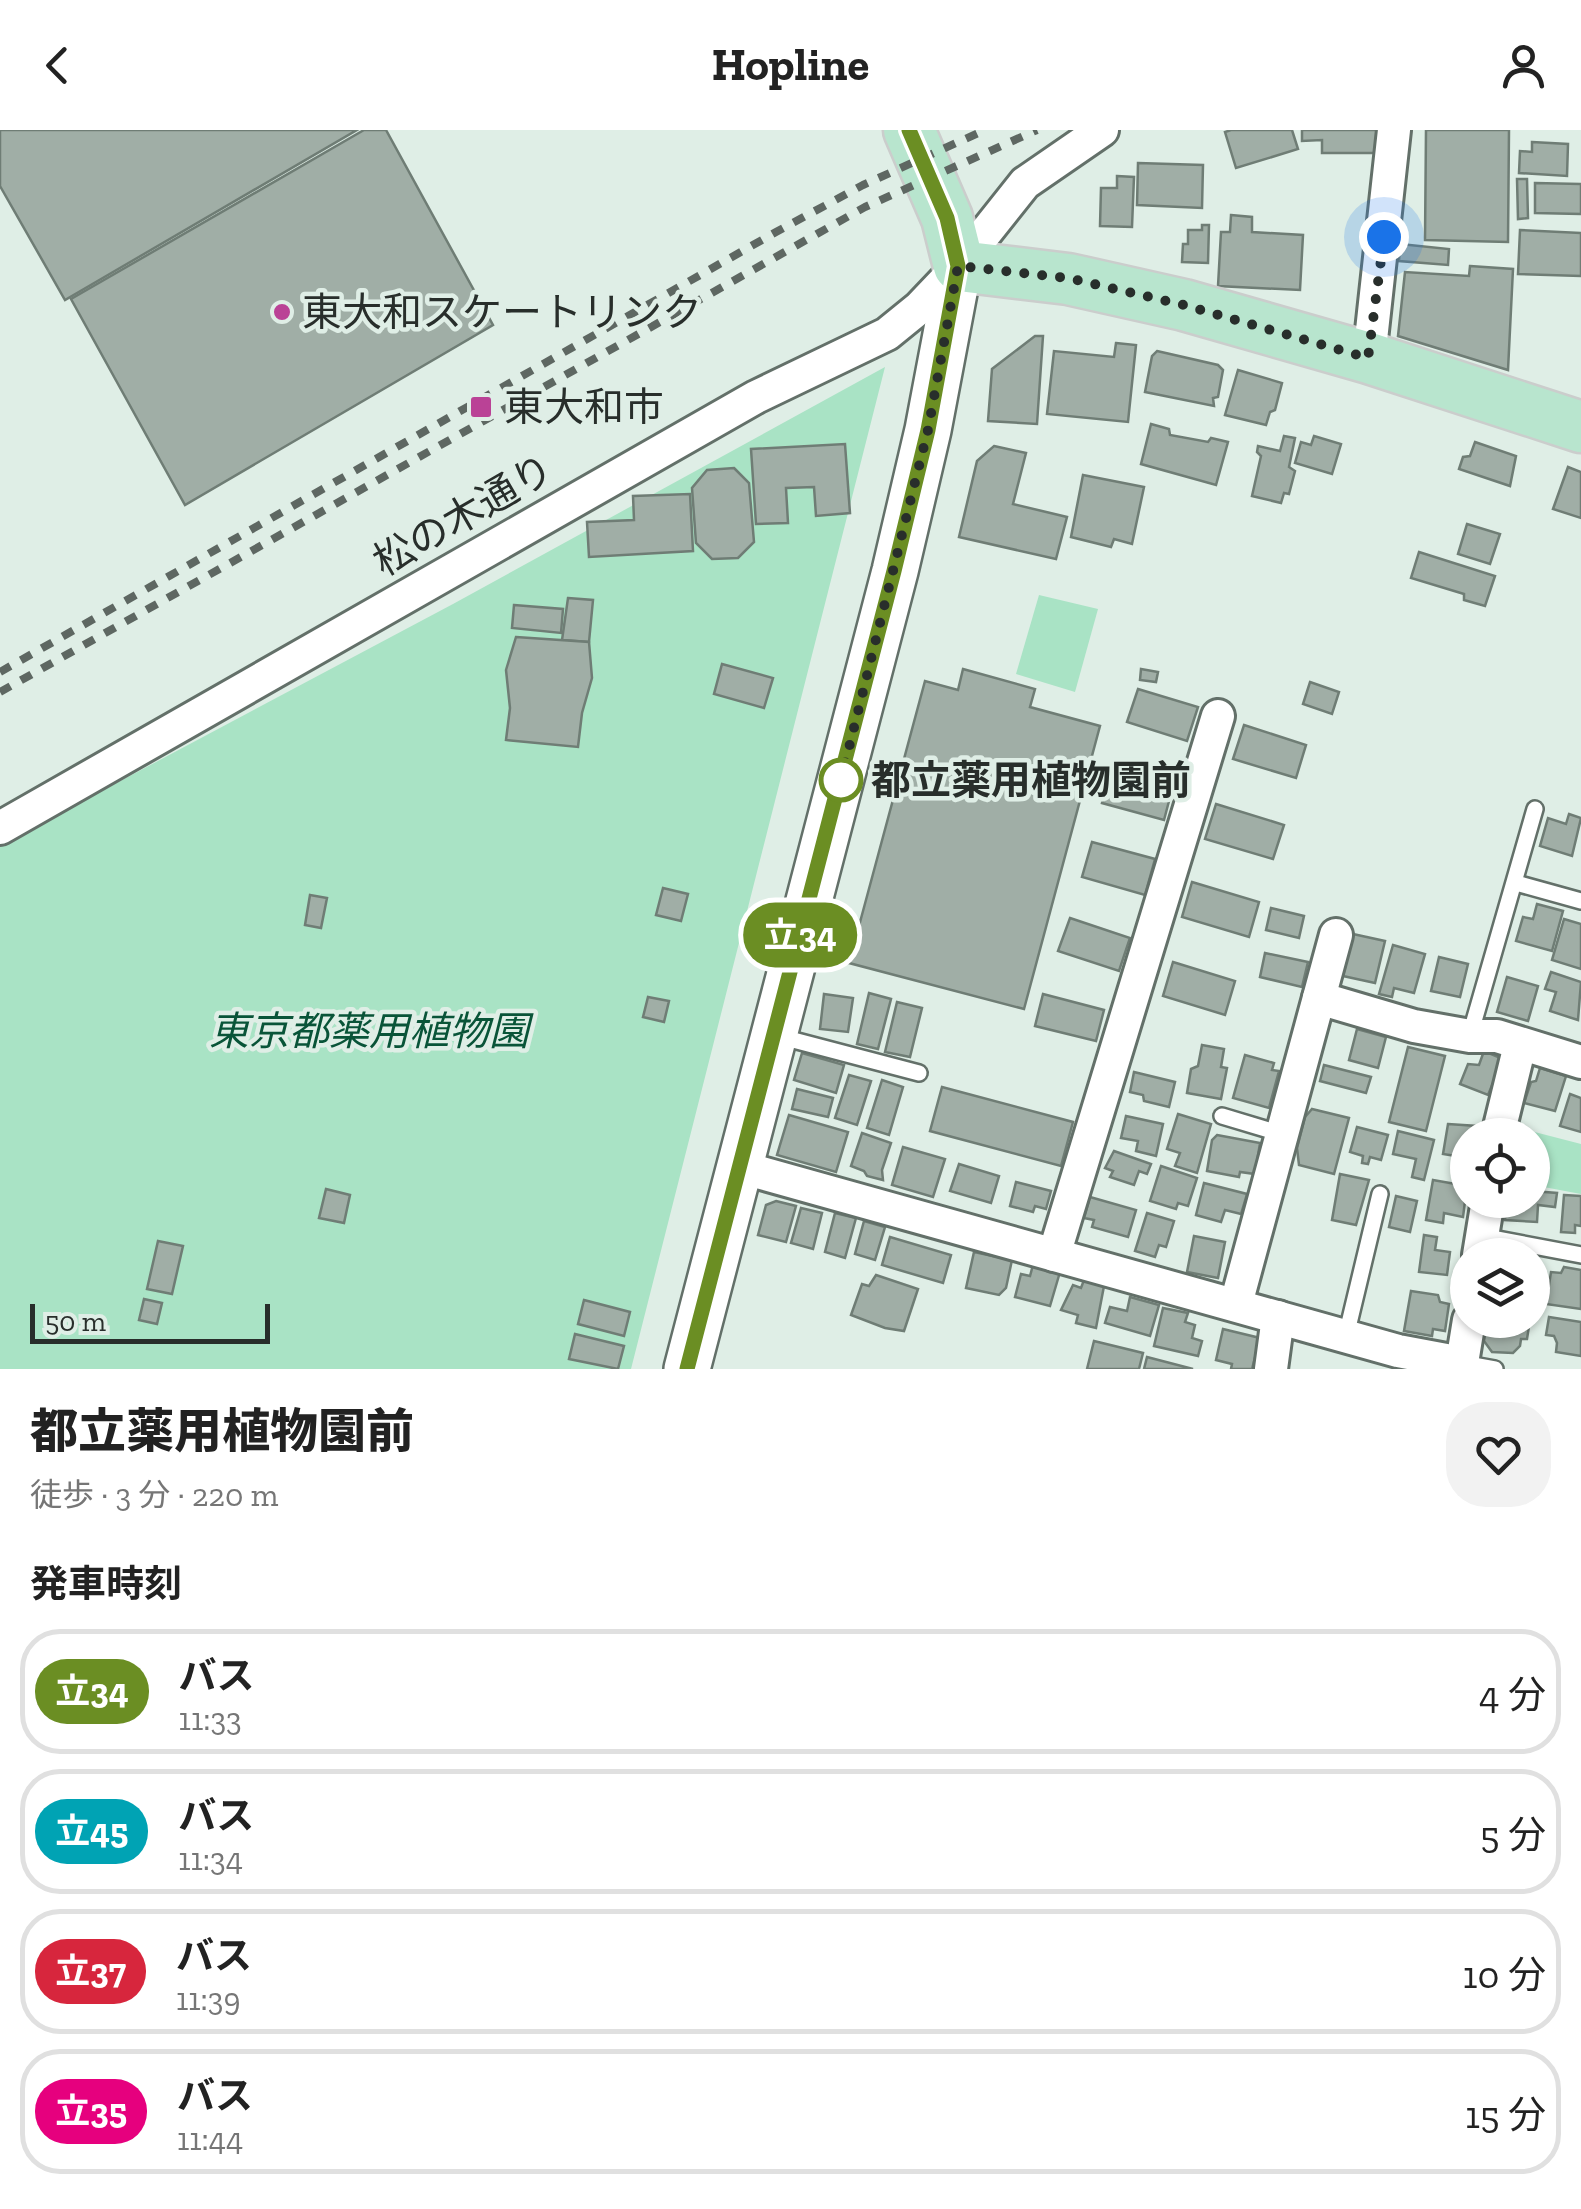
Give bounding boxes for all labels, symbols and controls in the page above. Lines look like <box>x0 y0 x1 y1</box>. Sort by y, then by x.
icon: back <box>30 38 85 93</box>
text: Hopline <box>712 38 869 92</box>
icon: person <box>1496 38 1551 93</box>
your location <box>1359 212 1409 262</box>
place label: 東大和スケートリンク <box>302 288 702 336</box>
marker: 東大和スケートリンク <box>271 301 293 323</box>
place label: 東大和市 <box>504 383 664 431</box>
marker: 東大和市 <box>468 394 494 420</box>
street label: 松の木通り <box>364 444 562 586</box>
place label: 都立薬用植物園前 <box>871 756 1191 804</box>
marker: 都立薬用植物園前 <box>820 759 862 801</box>
line badge: 立34 <box>742 902 858 968</box>
text: 立34 <box>763 914 837 956</box>
park label: 東京都薬用植物園 <box>209 1007 534 1055</box>
map controls <box>1450 1118 1550 1338</box>
button: locate <box>1450 1118 1550 1218</box>
button: layers <box>1450 1238 1550 1338</box>
scale bar <box>30 1299 270 1344</box>
text: 50 m <box>45 1305 106 1338</box>
button: heart <box>1446 1402 1551 1507</box>
text: 都立薬用植物園前 <box>30 1403 414 1460</box>
text: 徒歩 · 3 分 · 220 m <box>30 1476 278 1514</box>
text: 発車時刻 <box>30 1561 182 1607</box>
text: バス <box>179 1653 255 1699</box>
text: 立34 <box>55 1670 129 1712</box>
text: 4 分 <box>1479 1672 1546 1718</box>
text: 11:33 <box>179 1700 242 1738</box>
text: バス <box>178 1793 254 1839</box>
text: 立45 <box>55 1810 128 1852</box>
text: 5 分 <box>1480 1812 1546 1858</box>
text: 11:34 <box>178 1840 243 1878</box>
text: バス <box>176 1933 252 1979</box>
text: 立37 <box>55 1950 126 1992</box>
text: 10 分 <box>1463 1952 1546 1998</box>
text: 11:39 <box>176 1980 240 2018</box>
text: バス <box>177 2073 253 2119</box>
text: 立35 <box>55 2090 127 2132</box>
text: 15 分 <box>1465 2092 1546 2138</box>
text: 11:44 <box>177 2120 243 2158</box>

